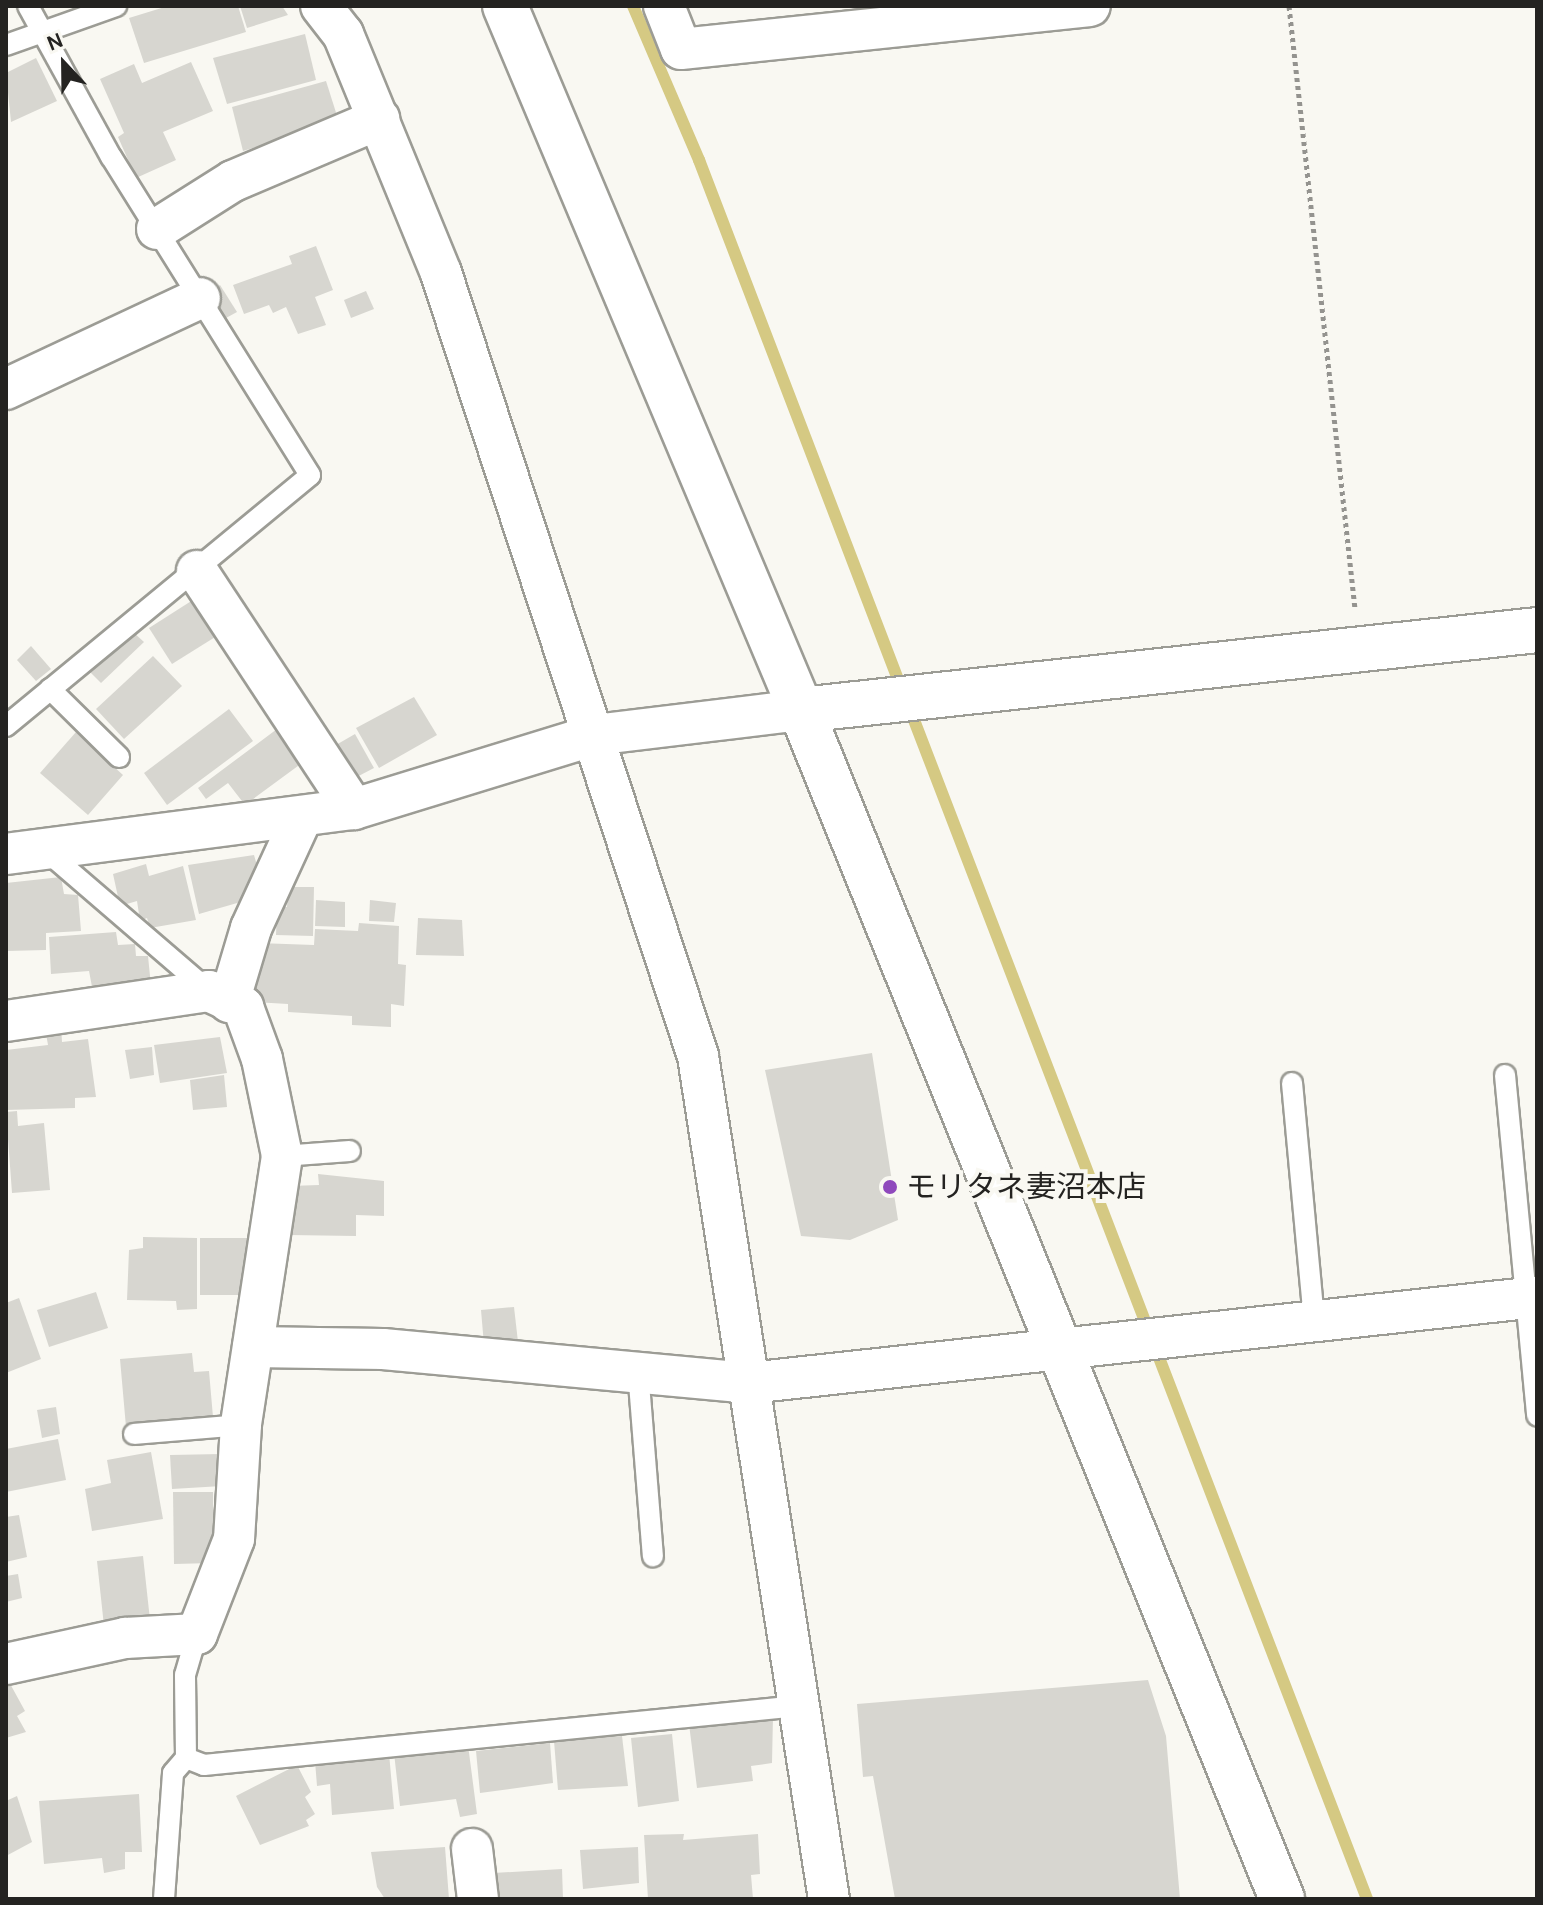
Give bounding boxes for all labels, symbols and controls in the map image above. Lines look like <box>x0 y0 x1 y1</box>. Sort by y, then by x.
north arrow <box>24 24 104 104</box>
text: N <box>43 27 67 57</box>
place label: モリタネ妻沼本店 <box>906 1169 1146 1205</box>
marker: モリタネ妻沼本店 <box>881 1178 899 1196</box>

